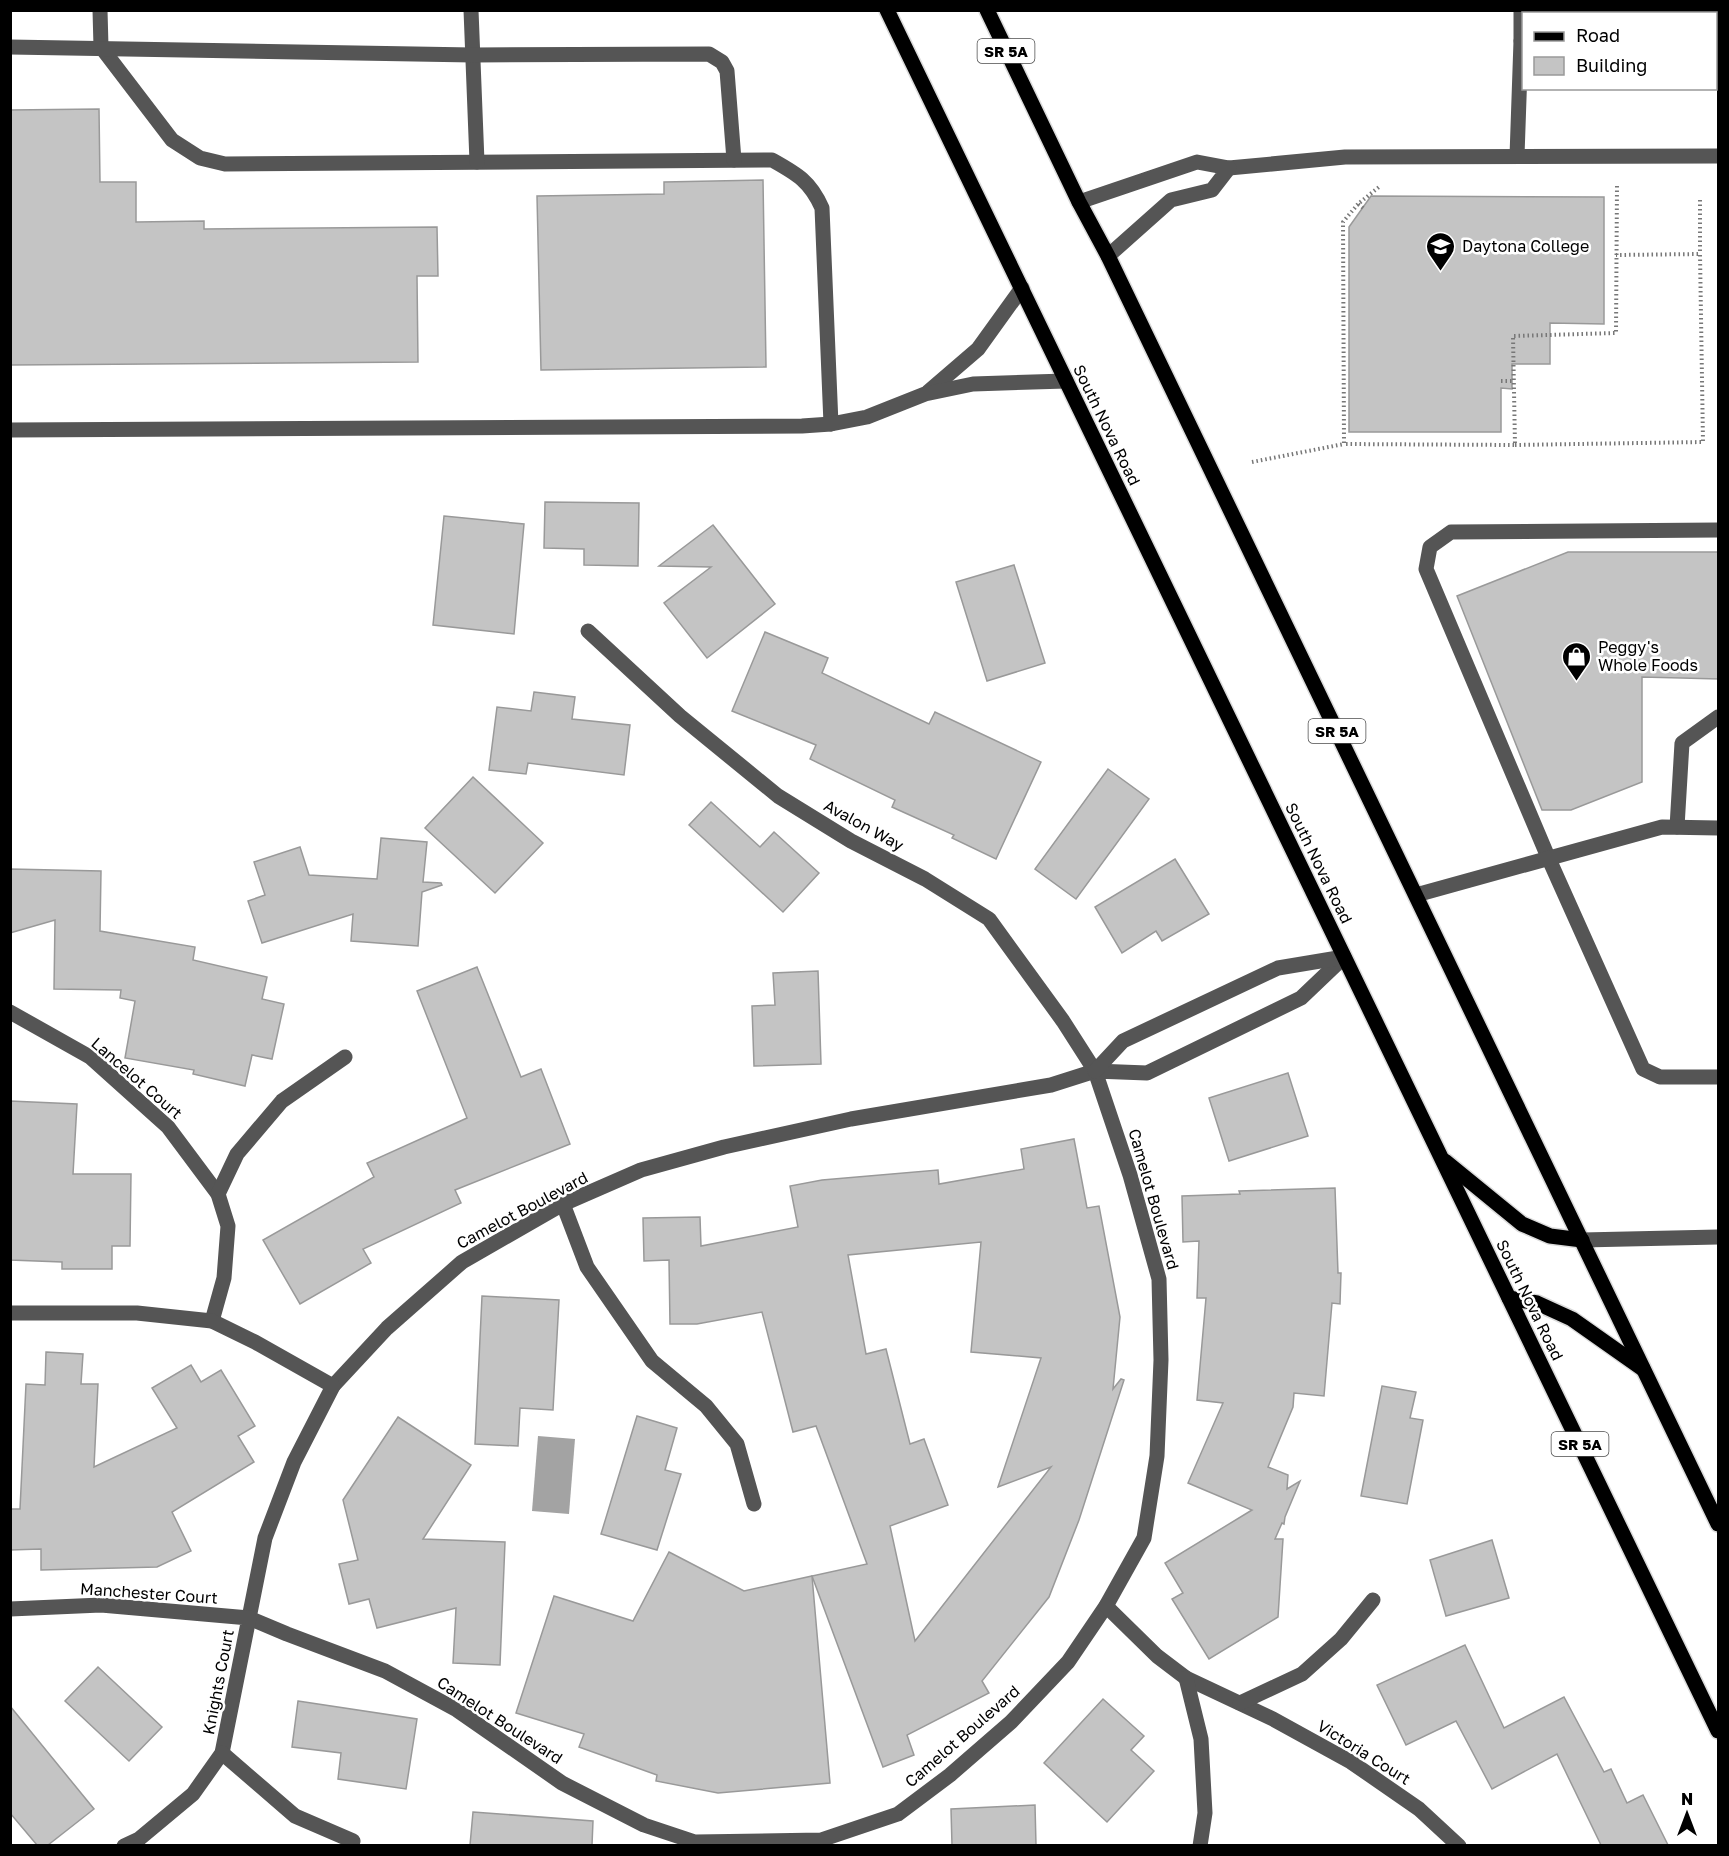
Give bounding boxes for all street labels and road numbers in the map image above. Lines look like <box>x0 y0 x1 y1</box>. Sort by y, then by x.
road number: SR 5A <box>978 39 1034 63</box>
street label: South Nova Road <box>1069 361 1145 489</box>
road number: SR 5A <box>1308 719 1366 743</box>
street label: Avalon Way <box>821 795 907 855</box>
street label: South Nova Road <box>1281 799 1357 927</box>
street label: Lancelot Court <box>87 1033 187 1123</box>
street label: Camelot Boulevard <box>1124 1126 1184 1272</box>
street label: Camelot Boulevard <box>453 1167 591 1253</box>
street label: South Nova Road <box>1492 1236 1568 1364</box>
road number: SR 5A <box>1552 1432 1608 1456</box>
street label: Manchester Court <box>79 1578 219 1608</box>
street label: Knights Court <box>198 1628 238 1736</box>
street label: Camelot Boulevard <box>433 1672 567 1768</box>
street label: Camelot Boulevard <box>900 1681 1024 1791</box>
street label: Victoria Court <box>1314 1715 1414 1789</box>

